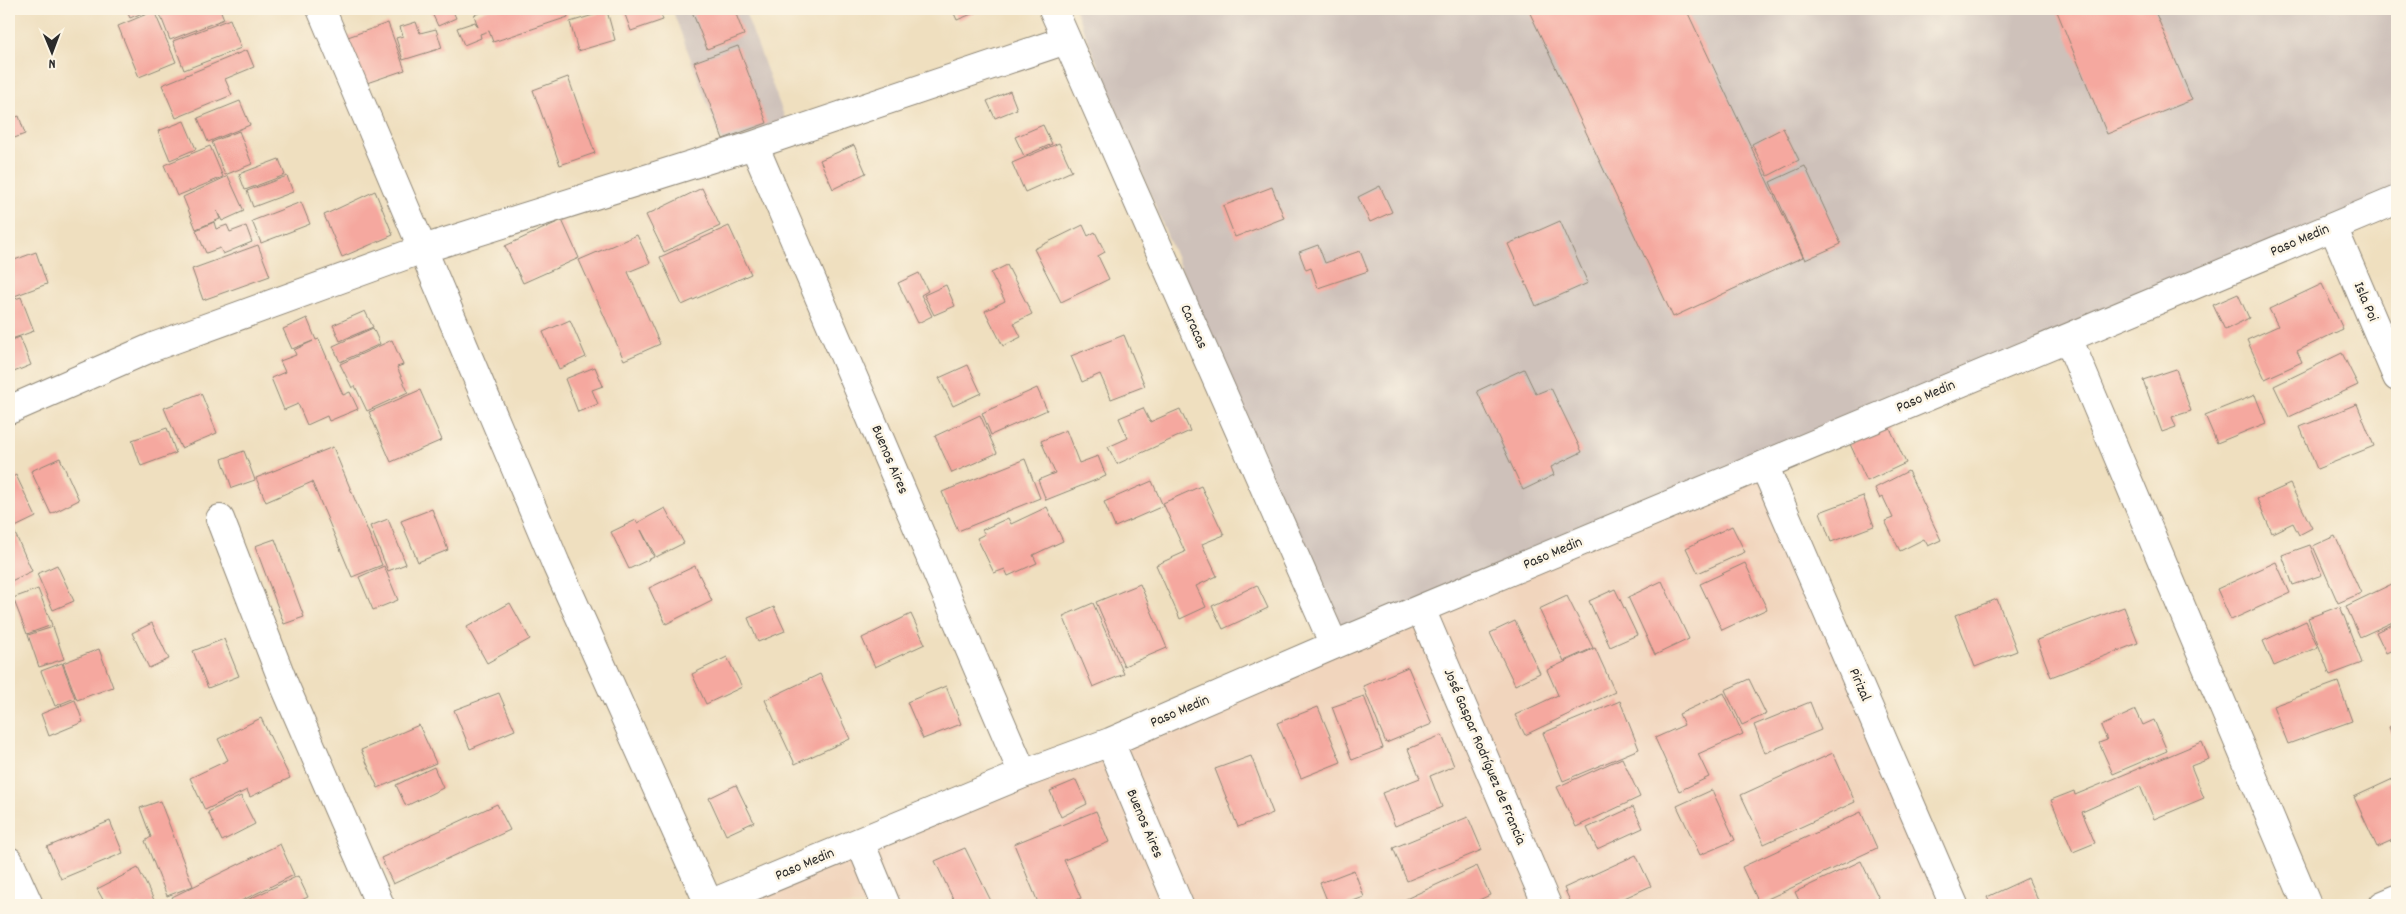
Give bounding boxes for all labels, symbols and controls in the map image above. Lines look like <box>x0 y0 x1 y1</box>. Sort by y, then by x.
north arrow <box>28 28 78 78</box>
text: N <box>48 53 56 73</box>
street label: Paso Medin <box>2267 219 2333 263</box>
street label: Isla Poi <box>2347 279 2383 326</box>
street label: Caracas <box>1174 301 1212 353</box>
street label: Paso Medin <box>1893 375 1959 419</box>
street label: Buenos Aires <box>865 422 913 498</box>
street label: Paso Medin <box>1520 532 1586 576</box>
street label: Pirizal <box>1842 665 1876 705</box>
street label: José Gaspar Rodríguez de Francia <box>1437 666 1532 849</box>
street label: Paso Medin <box>1147 690 1213 734</box>
street label: Buenos Aires <box>1120 786 1168 862</box>
street label: Paso Medin <box>772 843 838 887</box>

